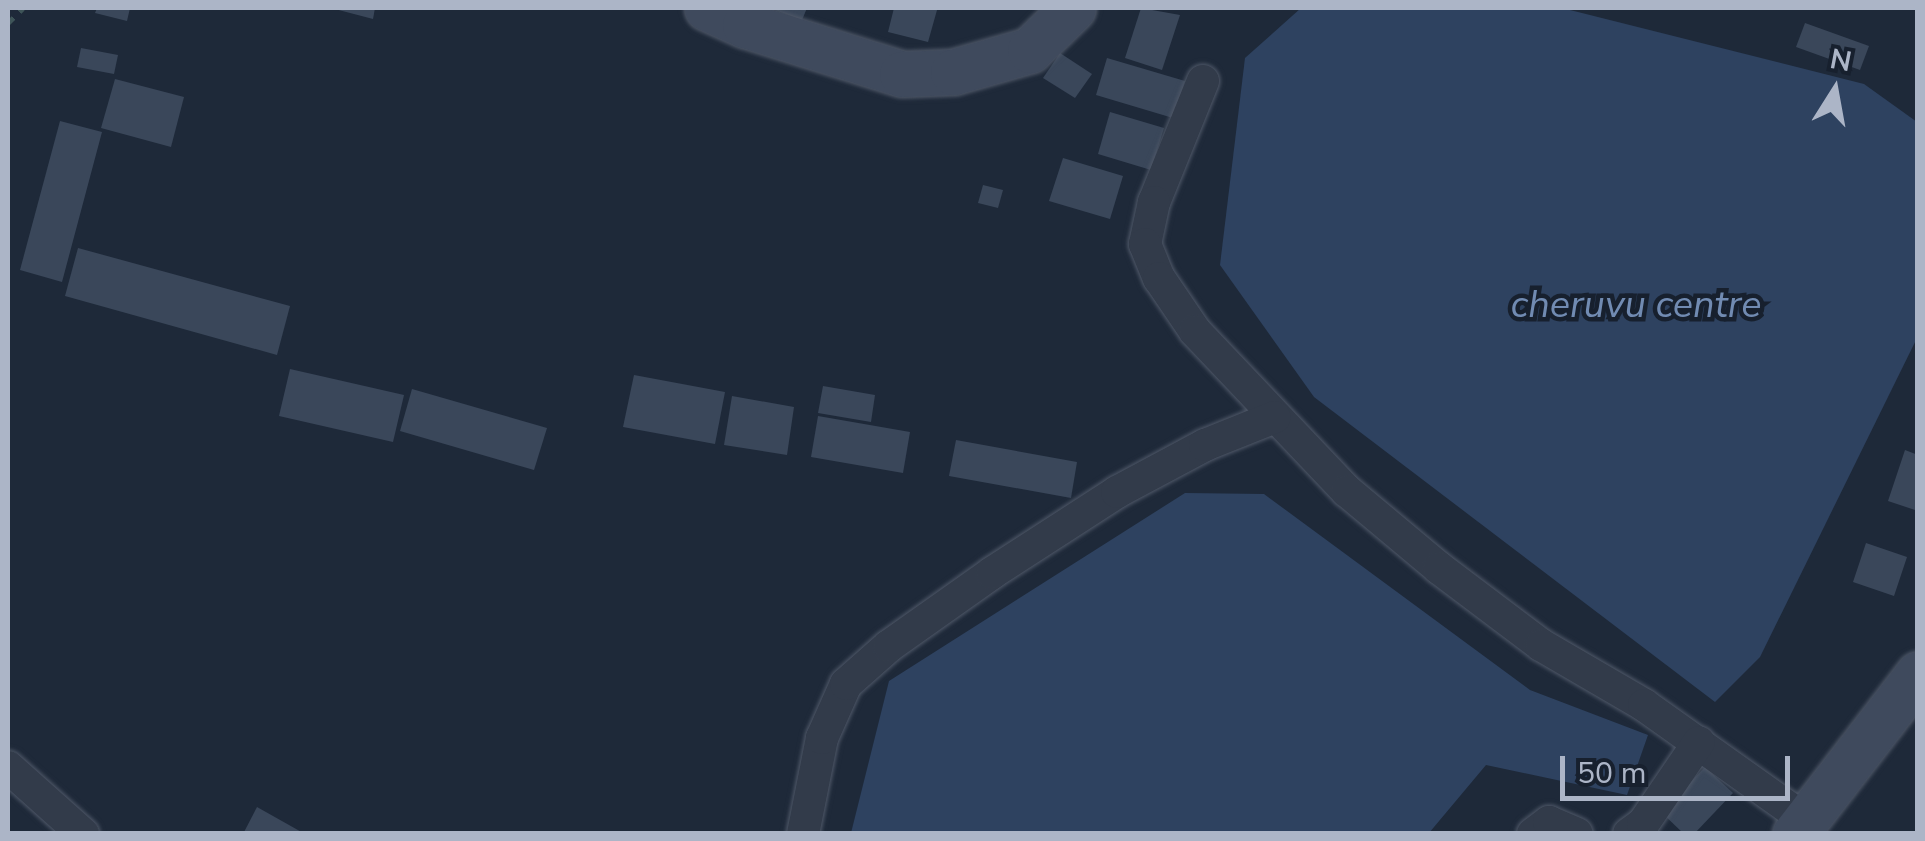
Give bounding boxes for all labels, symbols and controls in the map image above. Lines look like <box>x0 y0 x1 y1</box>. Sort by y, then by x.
north arrow <box>1785 40 1885 140</box>
text: N <box>1827 40 1855 81</box>
water label: cheruvu centre <box>1511 282 1761 328</box>
scale bar <box>1565 736 1795 798</box>
text: 50 m <box>1577 753 1646 794</box>

